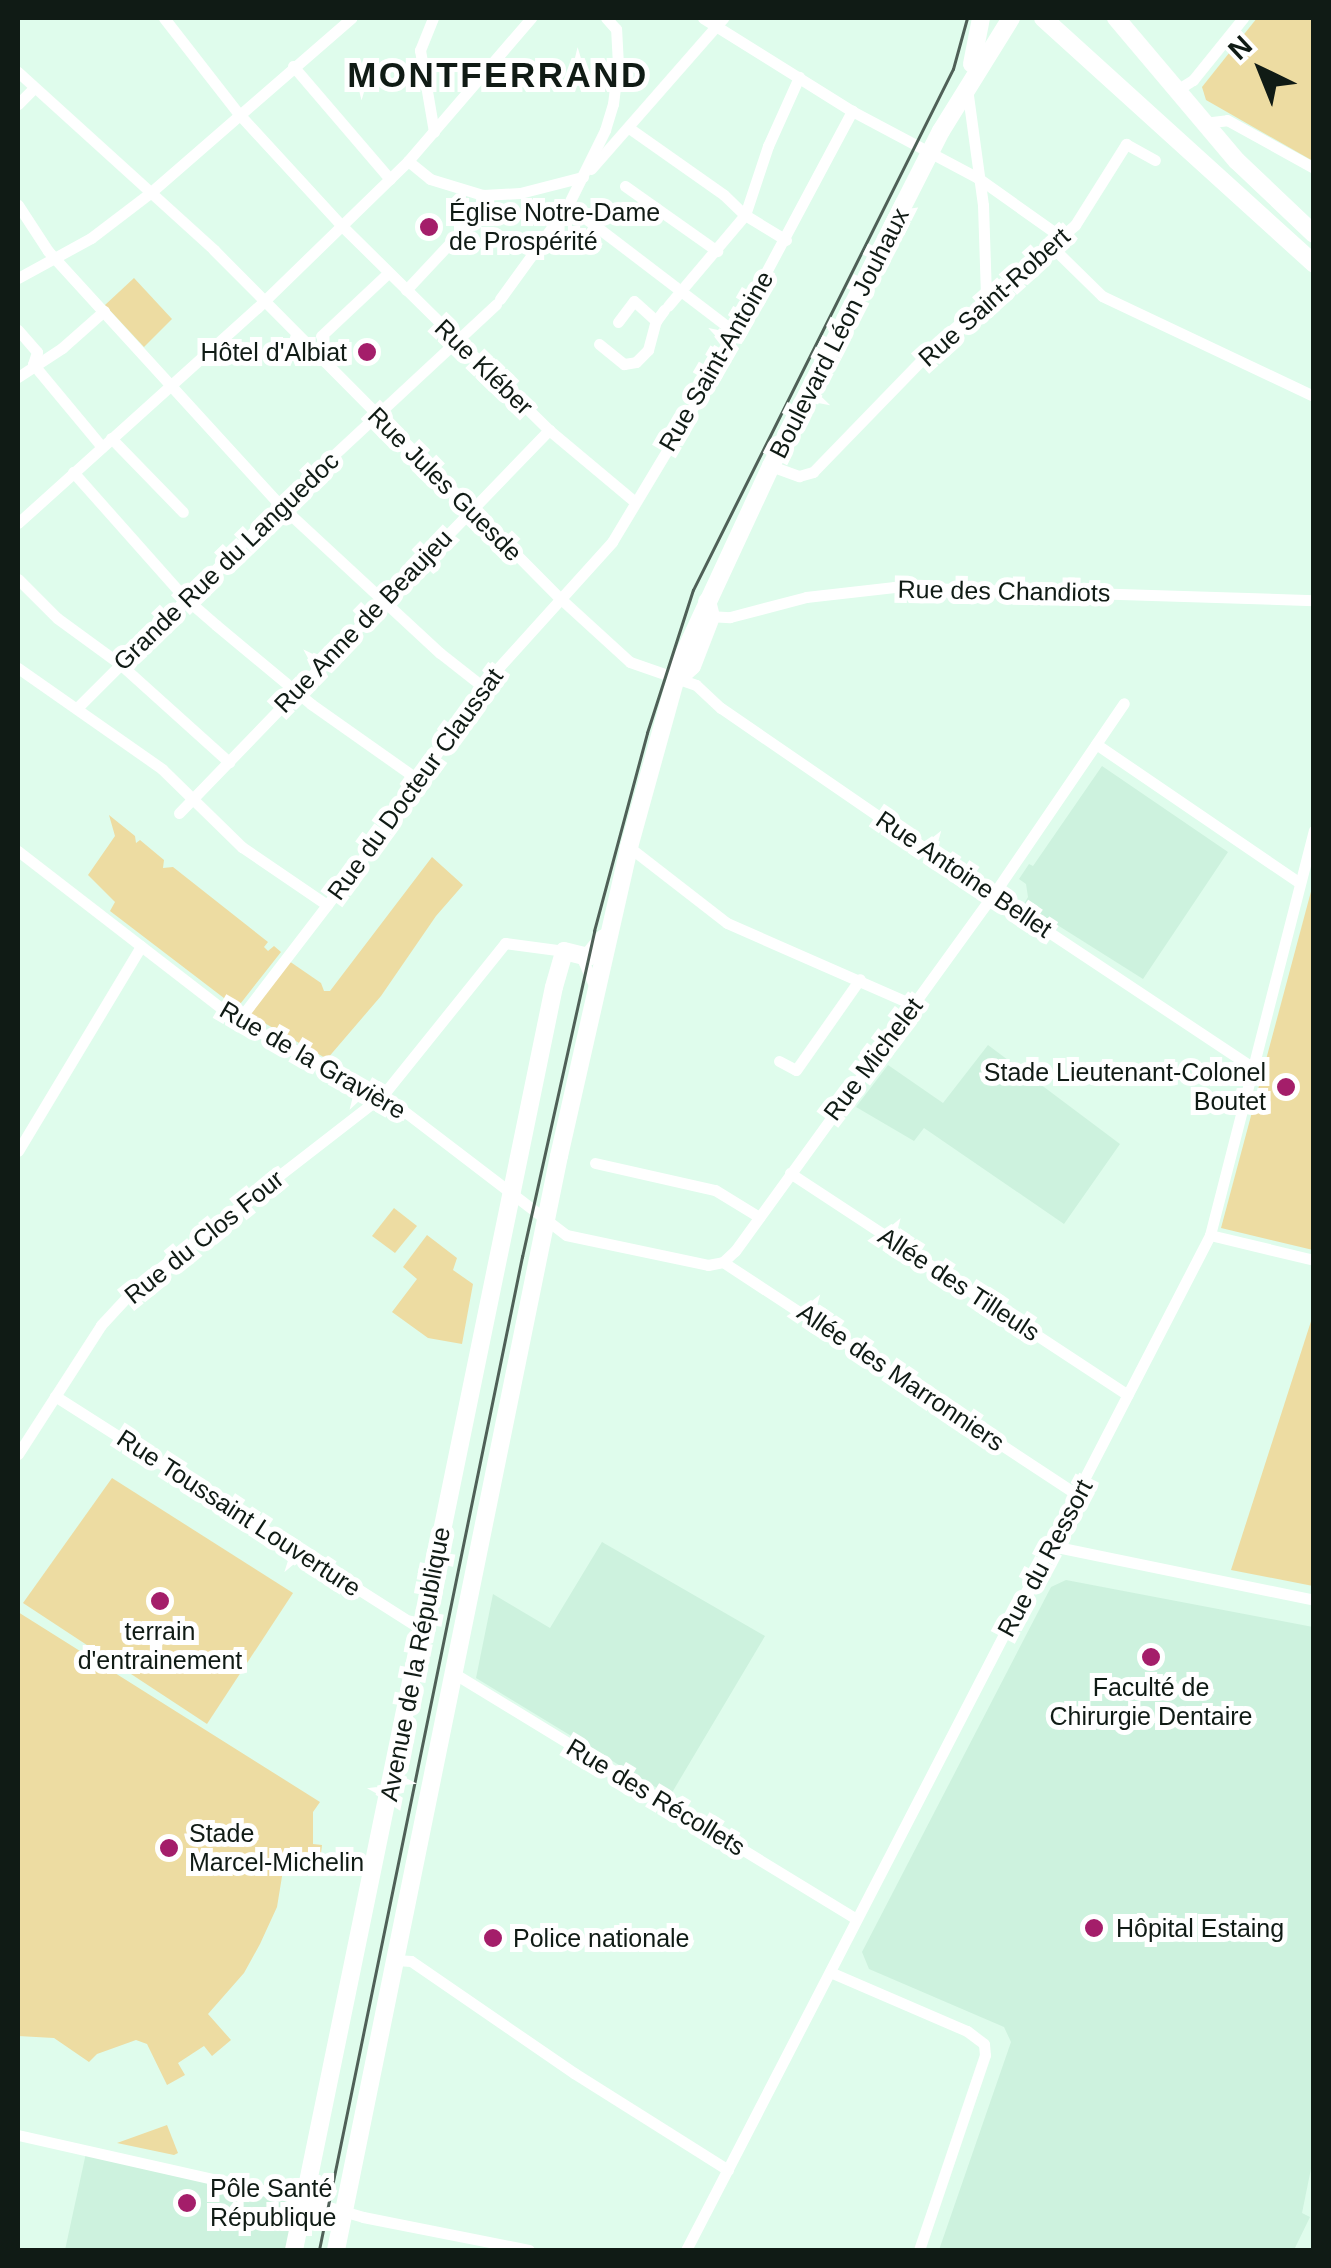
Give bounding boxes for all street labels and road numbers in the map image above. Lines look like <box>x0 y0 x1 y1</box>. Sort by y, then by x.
street label: Boulevard Léon Jouhaux <box>763 203 915 463</box>
street label: Rue Saint-Robert <box>912 221 1076 373</box>
street label: Rue Saint-Antoine <box>652 266 780 456</box>
street label: Rue Kléber <box>429 313 539 421</box>
street label: Rue Jules Guesde <box>362 401 528 567</box>
street label: Grande Rue du Languedoc <box>107 445 345 677</box>
street label: Rue Anne de Beaujeu <box>267 523 459 719</box>
street label: Rue des Chandiots <box>897 574 1111 608</box>
street label: Rue du Docteur Claussat <box>321 662 509 906</box>
street label: Rue Antoine Bellet <box>870 804 1058 944</box>
street label: Rue Michelet <box>817 992 929 1126</box>
street label: Rue de la Gravière <box>215 995 411 1125</box>
street label: Rue du Clos Four <box>118 1164 290 1310</box>
street label: Allée des Tilleuls <box>873 1221 1045 1347</box>
street label: Allée des Marronniers <box>792 1297 1010 1457</box>
street label: Rue Toussaint Louverture <box>111 1423 367 1603</box>
street label: Rue du Ressort <box>991 1474 1099 1642</box>
street label: Avenue de la République <box>374 1524 456 1804</box>
street label: Rue des Récollets <box>561 1732 751 1862</box>

